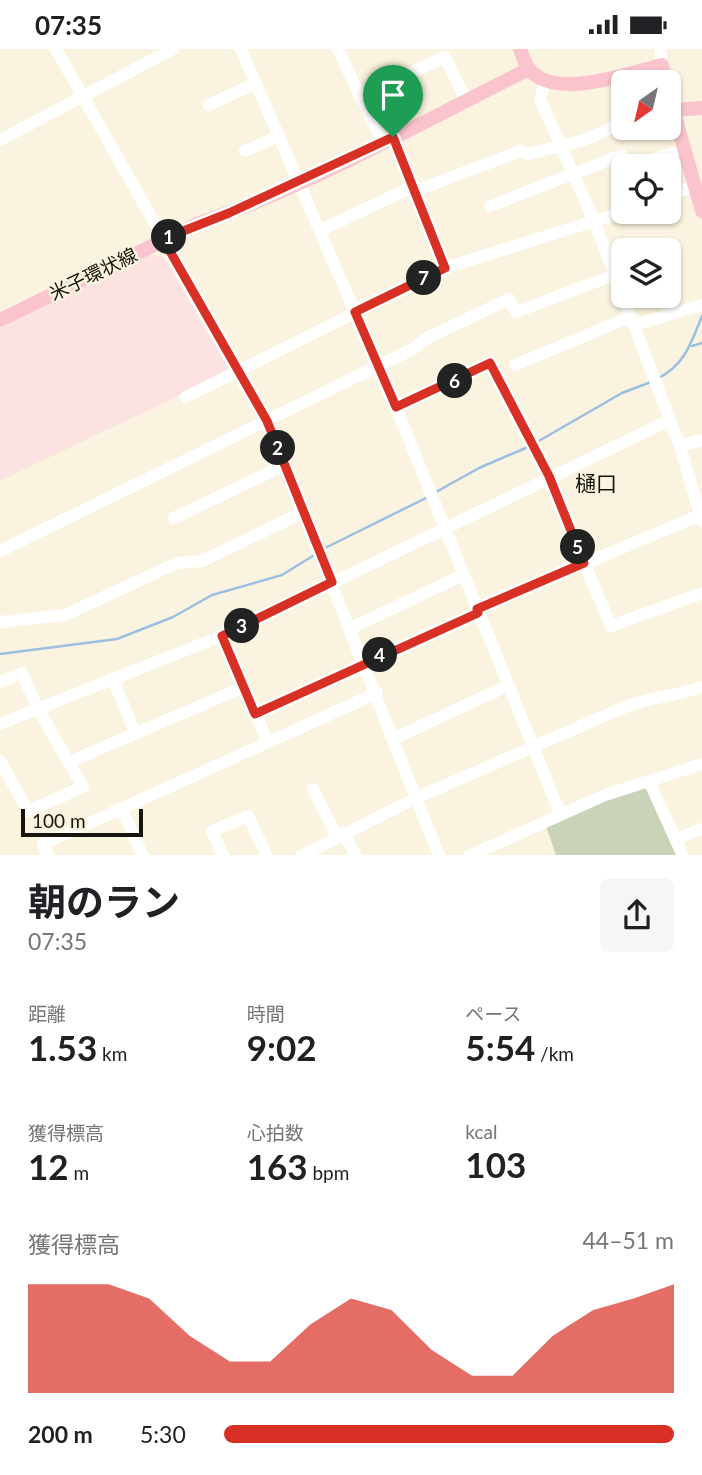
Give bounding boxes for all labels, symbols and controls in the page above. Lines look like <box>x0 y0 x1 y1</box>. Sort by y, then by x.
text: 07:35 <box>35 9 102 41</box>
pin <box>363 65 423 137</box>
north arrow <box>611 70 681 140</box>
map controls <box>611 70 681 308</box>
icon: arrive <box>374 76 412 114</box>
button: locate <box>611 154 681 224</box>
pin: 1 <box>152 219 186 255</box>
text: 1 <box>163 225 174 248</box>
button: layers <box>611 238 681 308</box>
street label: 米子環状線 <box>45 242 141 305</box>
pin: 7 <box>406 261 442 295</box>
text: 7 <box>418 266 429 289</box>
pin: 6 <box>438 363 472 399</box>
text: 6 <box>449 369 460 392</box>
pin: 2 <box>260 431 296 465</box>
text: 2 <box>272 436 283 459</box>
district label: 樋口 <box>575 470 617 495</box>
pin: 5 <box>560 529 596 565</box>
text: 5 <box>572 535 583 558</box>
pin: 3 <box>224 609 260 643</box>
text: 3 <box>236 614 247 637</box>
pin: 4 <box>362 637 398 673</box>
text: 4 <box>374 643 385 666</box>
scale bar <box>21 807 144 838</box>
text: 100 m <box>32 809 86 832</box>
text: 朝のラン <box>28 878 180 924</box>
button: share <box>600 878 674 952</box>
text: 07:35 <box>28 927 87 955</box>
text: 距離 <box>28 1002 66 1025</box>
text: 時間 <box>247 1002 285 1025</box>
text: ペース <box>465 1002 521 1025</box>
text: 1.53 <box>28 1026 97 1068</box>
text: 9:02 <box>247 1026 317 1068</box>
text: 5:54 <box>465 1026 535 1068</box>
text: km <box>97 1042 127 1065</box>
text: /km <box>535 1042 574 1065</box>
text: kcal <box>465 1120 497 1143</box>
text: 獲得標高 <box>28 1121 104 1144</box>
text: 心拍数 <box>247 1121 304 1144</box>
text: 103 <box>465 1143 526 1185</box>
text: 12 <box>28 1145 69 1187</box>
text: 163 <box>247 1145 308 1187</box>
text: m <box>69 1161 89 1184</box>
text: bpm <box>308 1161 349 1184</box>
text: 44–51 m <box>582 1226 674 1254</box>
text: 獲得標高 <box>28 1230 120 1258</box>
text: 200 m <box>28 1420 93 1448</box>
text: 5:30 <box>140 1420 186 1448</box>

